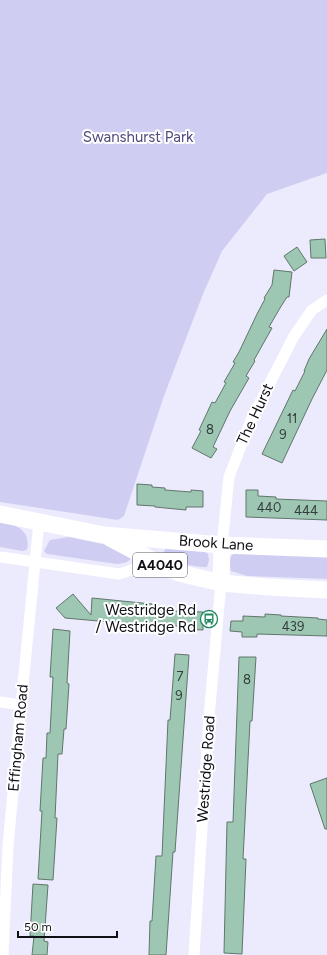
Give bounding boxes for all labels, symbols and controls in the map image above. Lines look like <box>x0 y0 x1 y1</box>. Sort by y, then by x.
park label: Swanshurst Park <box>83 128 194 146</box>
street label: The Hurst <box>233 380 277 448</box>
house number: 11 <box>287 411 297 426</box>
house number: 8 <box>206 422 214 437</box>
house number: 9 <box>279 427 287 442</box>
house number: 440 <box>257 500 281 515</box>
house number: 444 <box>294 503 318 518</box>
street label: Brook Lane <box>178 531 254 555</box>
road number: A4040 <box>133 553 187 577</box>
place label: Westridge Rd / Westridge Rd <box>96 601 196 636</box>
bus stop icon: Westridge Rd / Westridge Rd <box>199 609 219 629</box>
house number: 439 <box>282 619 304 634</box>
house number: 7 <box>177 669 184 684</box>
house number: 8 <box>243 672 251 687</box>
street label: Effingham Road <box>4 684 32 792</box>
house number: 9 <box>175 688 183 703</box>
street label: Westridge Road <box>193 715 219 823</box>
scale bar <box>18 913 117 939</box>
text: 50 m <box>24 920 52 934</box>

